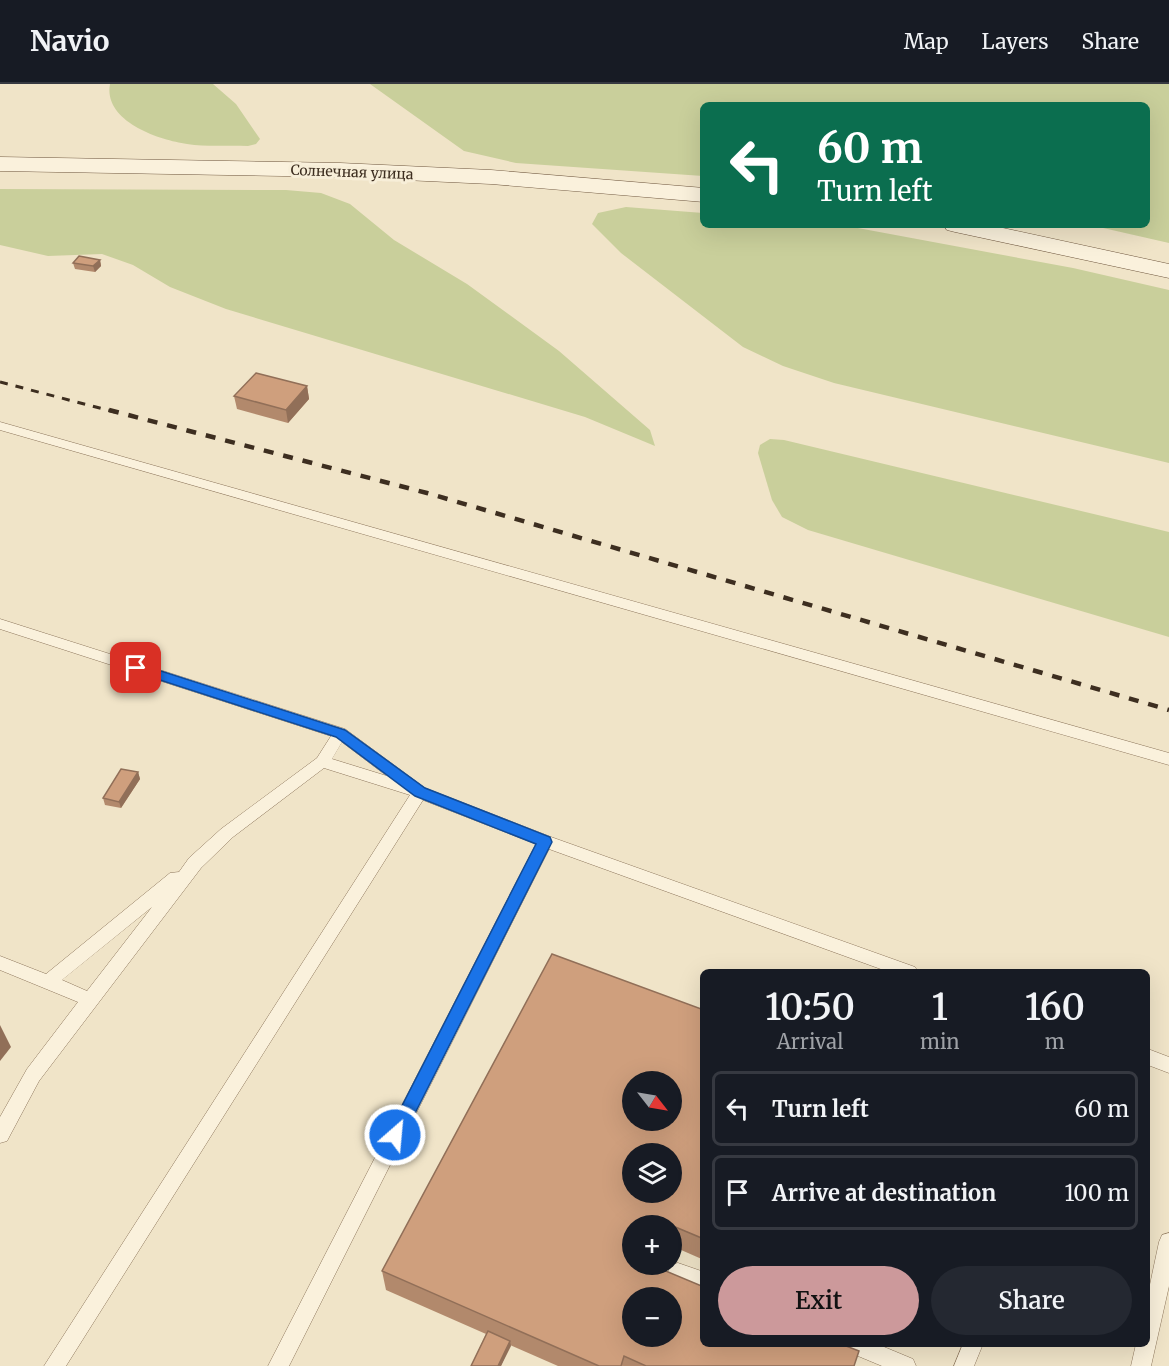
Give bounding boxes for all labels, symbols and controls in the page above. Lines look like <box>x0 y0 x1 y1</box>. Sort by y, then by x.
text: Navio <box>30 23 110 59</box>
text: Map <box>904 28 949 55</box>
text: Layers <box>982 28 1049 55</box>
text: Share <box>1082 28 1139 55</box>
text: 60 m <box>817 122 923 174</box>
icon: left <box>718 126 796 204</box>
street label: Солнечная улица <box>290 161 414 183</box>
text: Turn left <box>817 174 932 208</box>
pin <box>110 642 161 693</box>
icon: arrive <box>119 651 152 684</box>
text: 10:50 <box>765 985 855 1030</box>
text: 1 <box>932 985 948 1030</box>
text: 160 <box>1025 985 1085 1030</box>
text: Arrival <box>777 1029 843 1054</box>
text: min <box>920 1029 960 1054</box>
text: m <box>1045 1029 1065 1054</box>
north arrow <box>622 1071 682 1131</box>
map controls <box>622 1071 682 1347</box>
icon: left <box>721 1092 754 1125</box>
text: Turn left <box>772 1095 869 1123</box>
text: 60 m <box>1075 1095 1129 1123</box>
position arrow <box>363 1103 427 1167</box>
button: layers <box>622 1143 682 1203</box>
icon: arrive <box>721 1176 754 1209</box>
text: Arrive at destination <box>772 1179 996 1207</box>
text: 100 m <box>1064 1179 1129 1207</box>
button: + <box>622 1215 682 1275</box>
button: Exit <box>718 1266 919 1335</box>
button: Share <box>931 1266 1132 1335</box>
button: − <box>622 1287 682 1347</box>

